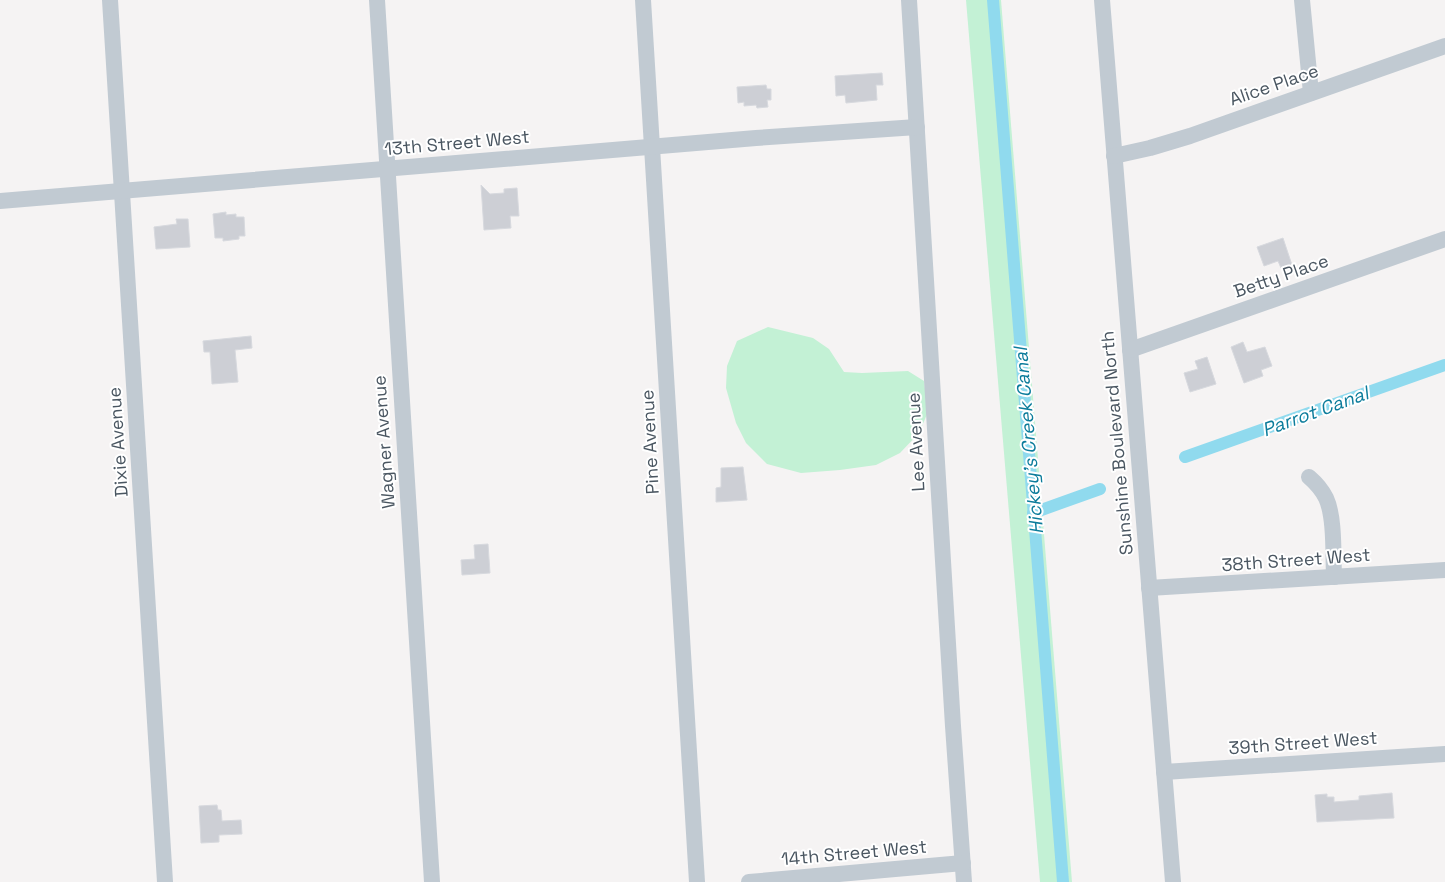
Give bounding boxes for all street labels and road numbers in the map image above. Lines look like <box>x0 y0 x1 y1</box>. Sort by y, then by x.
street label: Alice Place <box>1226 59 1322 111</box>
street label: 13th Street West <box>383 125 530 160</box>
street label: Betty Place <box>1230 249 1331 303</box>
street label: Sunshine Boulevard North <box>1095 330 1138 556</box>
street label: Wagner Avenue <box>367 375 400 510</box>
street label: Dixie Avenue <box>102 386 133 498</box>
street label: Pine Avenue <box>635 389 664 495</box>
street label: Lee Avenue <box>901 392 930 492</box>
street label: 38th Street West <box>1221 543 1371 576</box>
street label: 39th Street West <box>1228 726 1378 759</box>
street label: 14th Street West <box>780 835 928 870</box>

